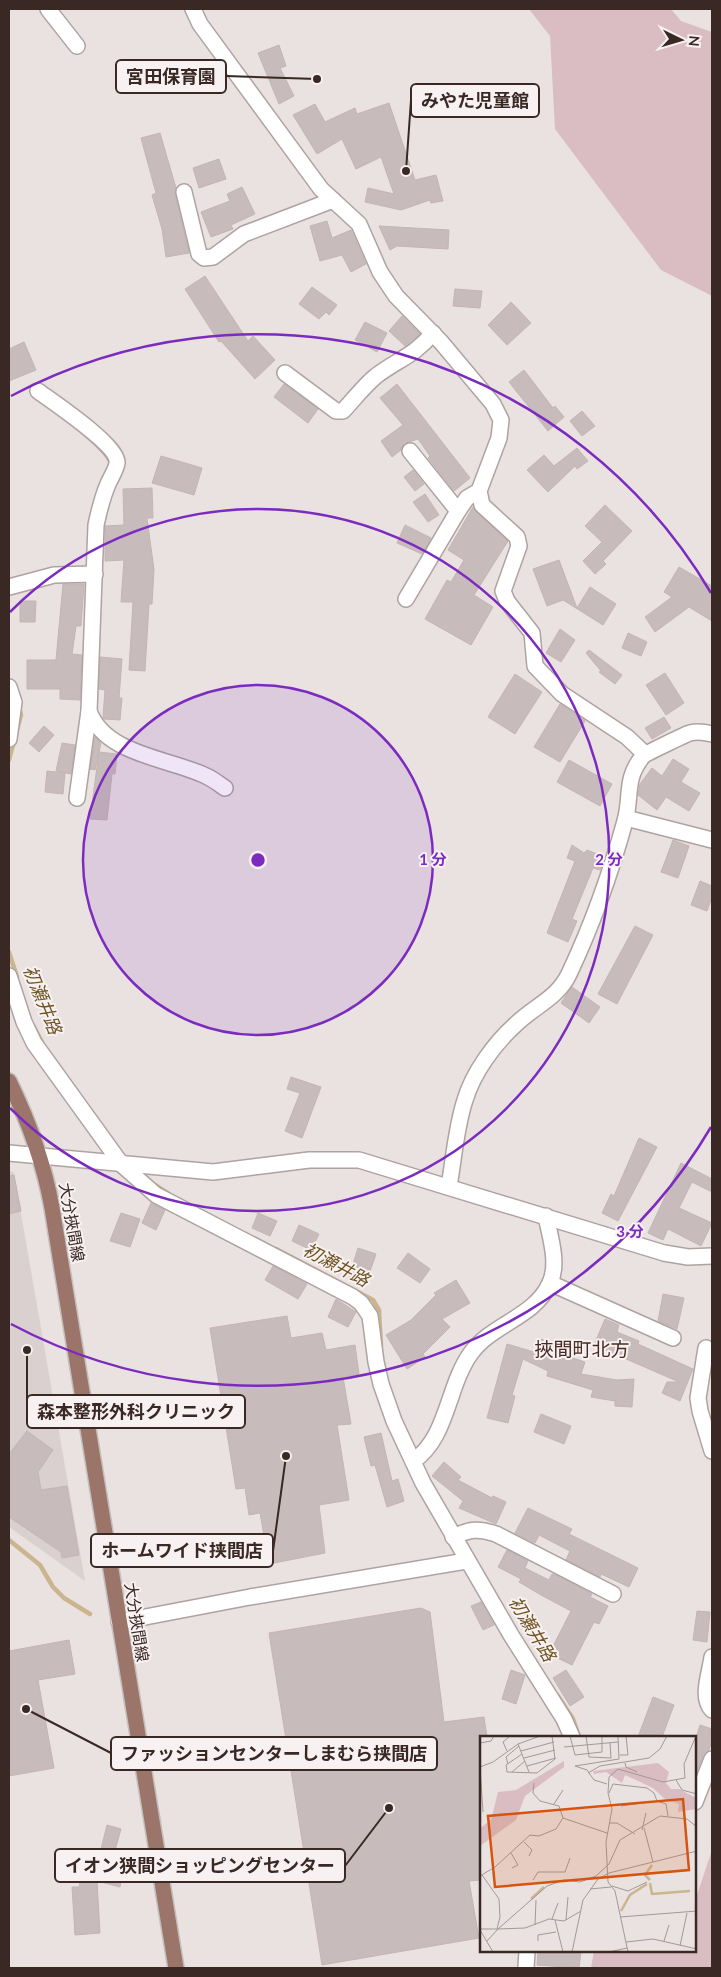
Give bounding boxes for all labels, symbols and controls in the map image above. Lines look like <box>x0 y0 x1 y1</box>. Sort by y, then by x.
north arrow <box>656 15 706 65</box>
text: N <box>686 35 703 47</box>
callout: 宮田保育園 <box>116 60 226 93</box>
text: 宮田保育園 <box>126 65 216 87</box>
callout: みやた児童館 <box>411 84 539 117</box>
text: みやた児童館 <box>421 89 529 111</box>
text: 1 分 <box>419 850 447 868</box>
text: 2 分 <box>595 850 623 868</box>
centre of rings <box>249 851 267 869</box>
water label: 初瀬井路 <box>19 962 67 1039</box>
street label: 大分挾間線 <box>56 1181 89 1263</box>
text: 3 分 <box>616 1222 644 1240</box>
water label: 初瀬井路 <box>300 1238 375 1292</box>
district label: 挾間町北方 <box>534 1337 630 1360</box>
callout: 森本整形外科クリニック <box>27 1395 245 1428</box>
text: 森本整形外科クリニック <box>37 1400 235 1422</box>
callout: ホームワイド挟間店 <box>91 1534 273 1567</box>
text: ホームワイド挟間店 <box>101 1539 263 1561</box>
street label: 大分挾間線 <box>122 1581 153 1663</box>
water label: 初瀬井路 <box>505 1592 562 1667</box>
inset map <box>480 1736 696 1952</box>
callout: ファッションセンターしまむら挟間店 <box>111 1737 437 1770</box>
text: ファッションセンターしまむら挟間店 <box>121 1742 427 1764</box>
callout: イオン狭間ショッピングセンター <box>55 1849 345 1882</box>
text: イオン狭間ショッピングセンター <box>65 1854 335 1876</box>

